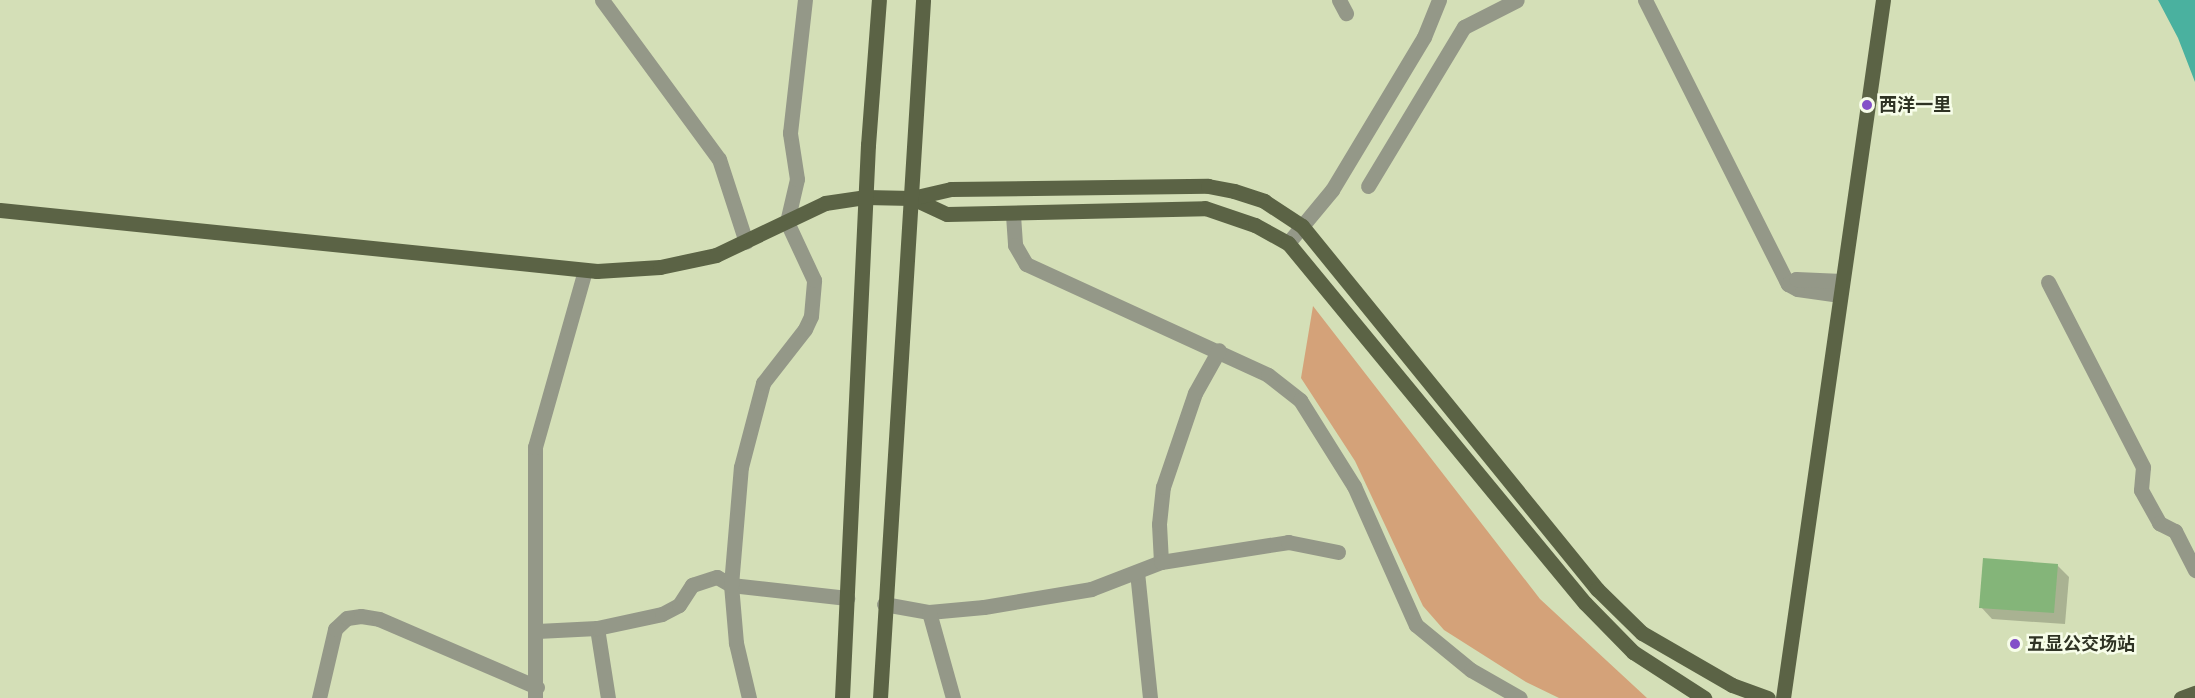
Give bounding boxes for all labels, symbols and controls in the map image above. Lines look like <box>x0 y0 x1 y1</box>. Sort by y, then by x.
place label: 西洋一里 <box>1879 94 1951 116</box>
marker: 西洋一里 <box>1860 98 1874 112</box>
place label: 五显公交场站 <box>2027 633 2135 655</box>
marker: 五显公交场站 <box>2008 637 2022 651</box>

